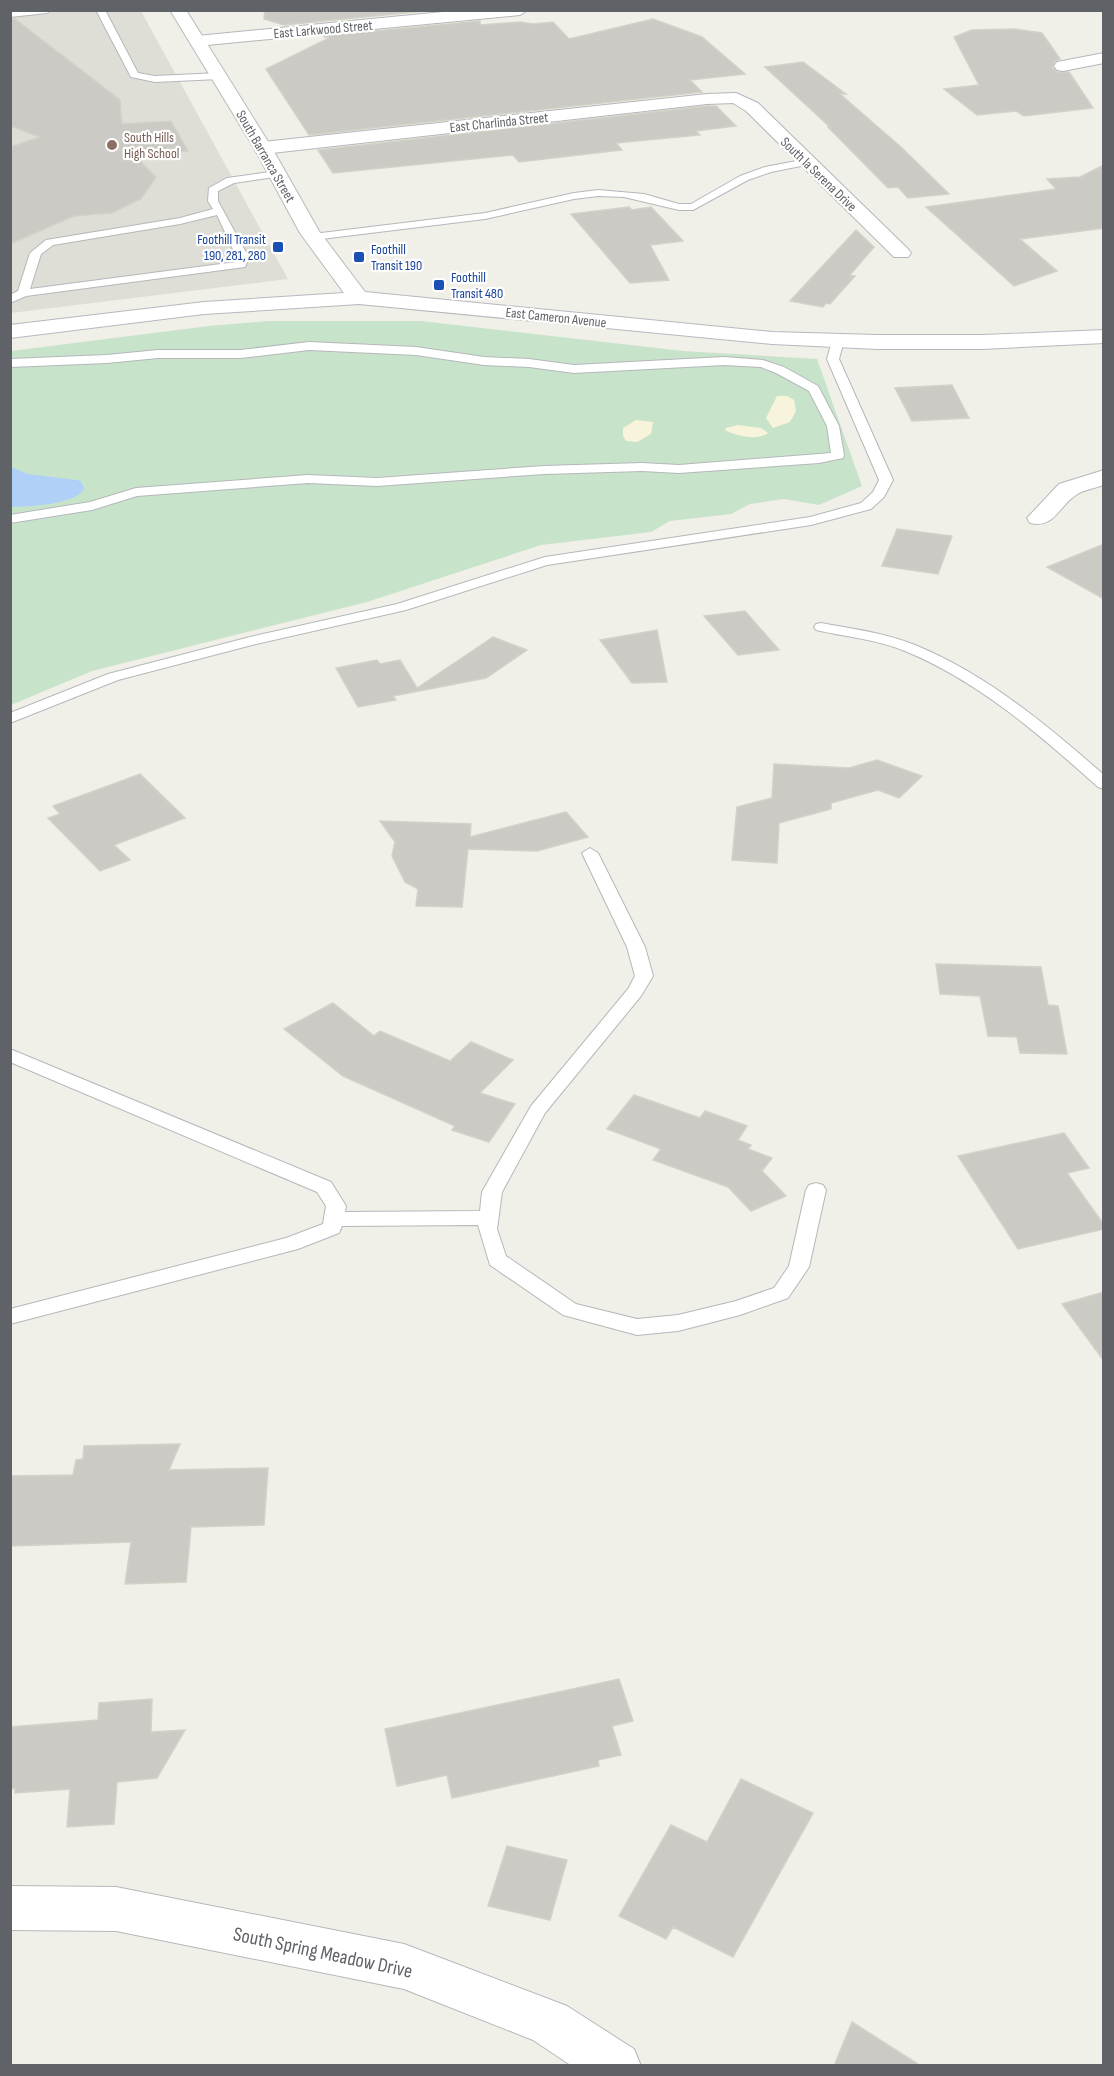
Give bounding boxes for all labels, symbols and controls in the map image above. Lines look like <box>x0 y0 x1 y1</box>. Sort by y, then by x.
street label: East Larkwood Street <box>273 17 373 42</box>
street label: South Barranca Street <box>232 107 299 205</box>
street label: East Charlinda Street <box>449 109 549 136</box>
place label: South Hills High School <box>124 129 179 162</box>
street label: South la Serena Drive <box>777 134 860 215</box>
marker: South Hills High School <box>105 138 119 152</box>
place label: Foothill Transit 190, 281, 280 <box>197 231 266 264</box>
marker: Foothill Transit 190, 281, 280 <box>271 240 285 254</box>
place label: Foothill Transit 190 <box>371 241 422 274</box>
marker: Foothill Transit 190 <box>352 250 366 264</box>
place label: Foothill Transit 480 <box>451 269 503 302</box>
marker: Foothill Transit 480 <box>432 278 446 292</box>
street label: East Cameron Avenue <box>505 304 607 331</box>
street label: South Spring Meadow Drive <box>231 1922 415 1984</box>

